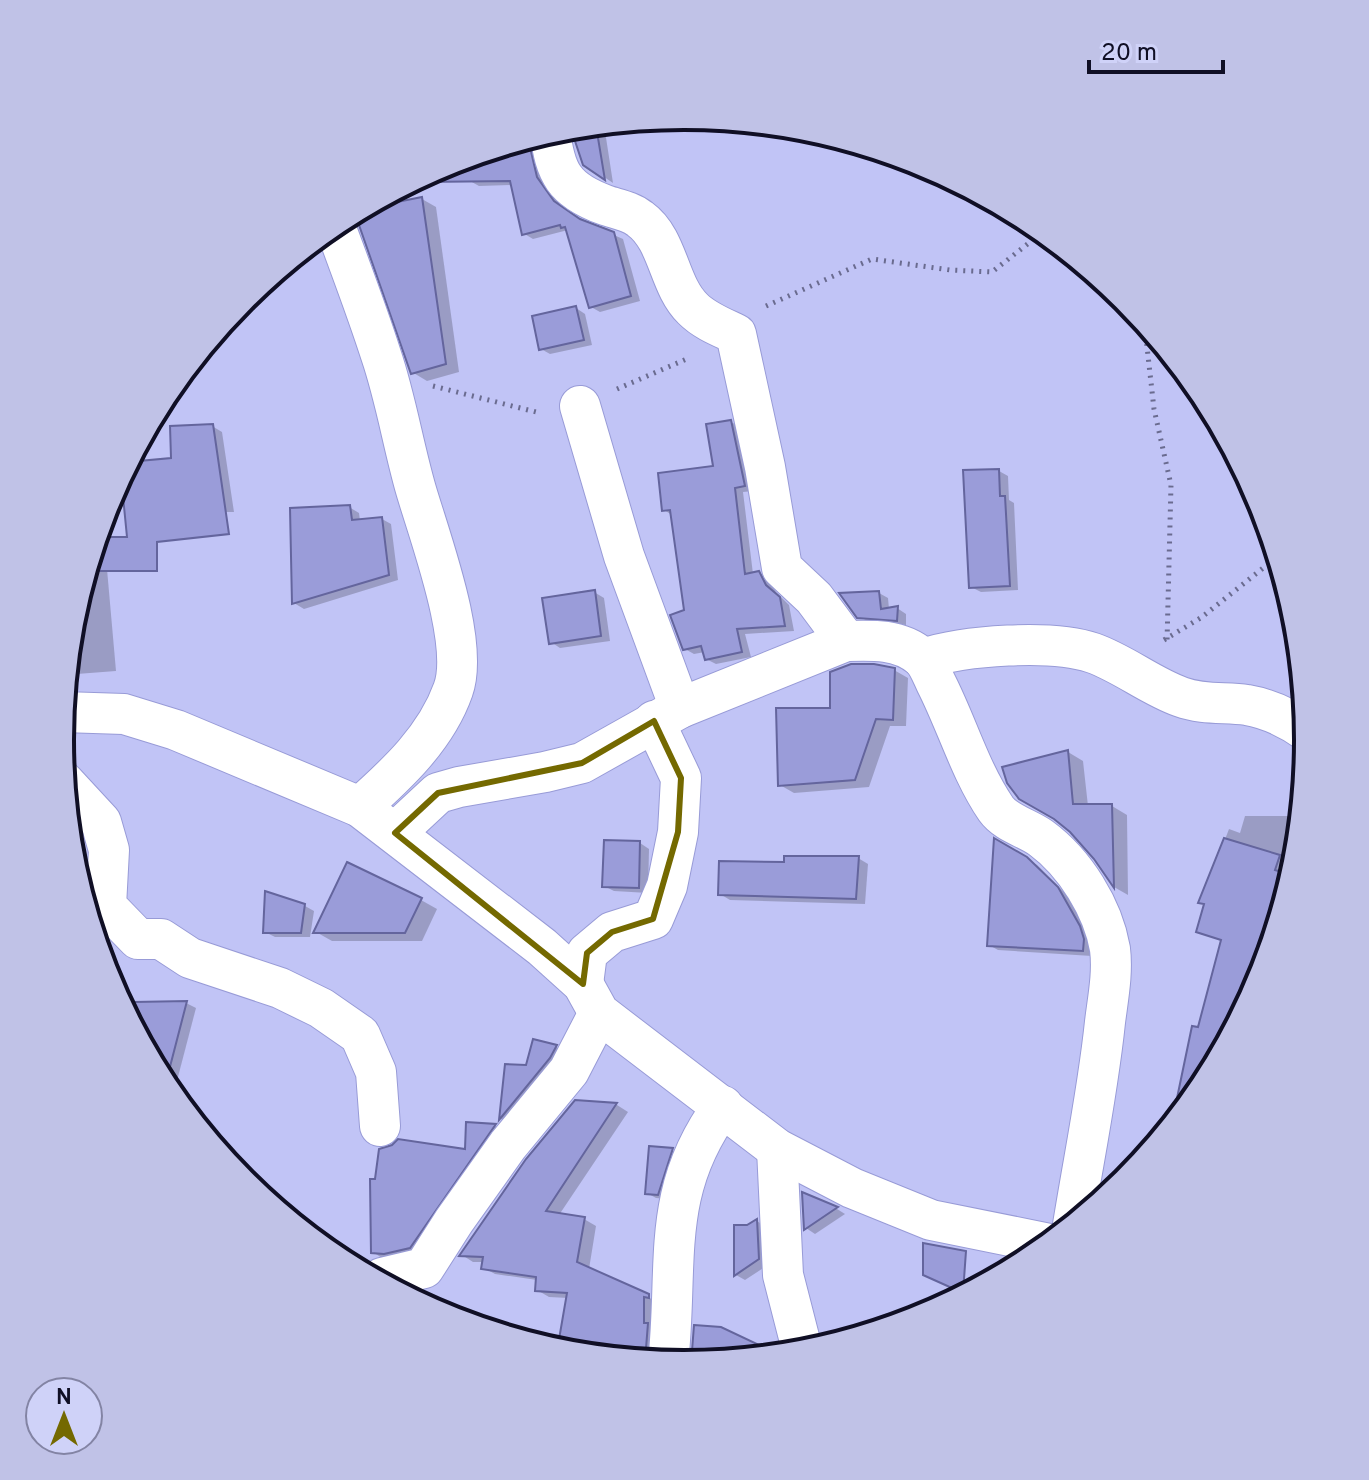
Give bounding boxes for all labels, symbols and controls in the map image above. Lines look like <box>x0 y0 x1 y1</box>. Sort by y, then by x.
scale bar <box>1089 24 1223 74</box>
text: 20 m <box>1101 39 1157 69</box>
north arrow <box>24 1376 104 1456</box>
text: N <box>56 1385 72 1412</box>

